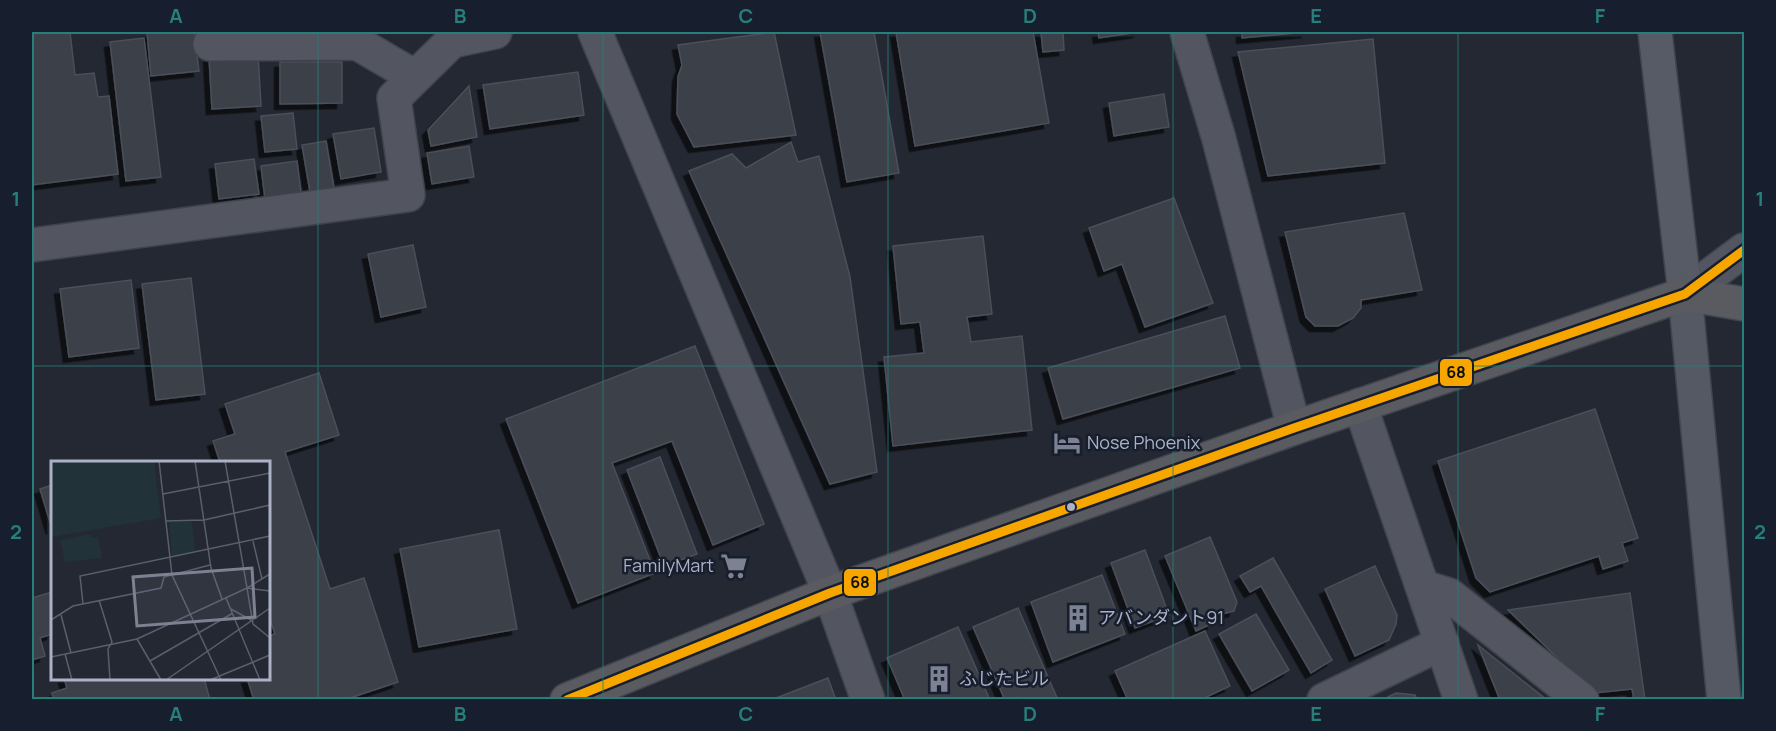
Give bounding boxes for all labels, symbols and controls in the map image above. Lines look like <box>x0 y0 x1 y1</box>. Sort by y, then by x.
text: A <box>169 2 183 29</box>
text: B <box>454 2 467 29</box>
text: C <box>739 2 753 29</box>
text: D <box>1023 2 1037 29</box>
text: E <box>1310 2 1322 29</box>
text: F <box>1595 2 1606 29</box>
text: 1 <box>12 185 20 212</box>
text: 1 <box>1756 185 1764 212</box>
line badge: 68 <box>1439 358 1473 387</box>
text: 68 <box>1446 361 1466 383</box>
hotel icon: Nose Phoenix <box>1052 428 1082 458</box>
place label: Nose Phoenix <box>1087 430 1201 454</box>
inset map <box>51 461 270 680</box>
unlabelled marker <box>1065 501 1077 513</box>
text: 2 <box>10 518 22 545</box>
text: 2 <box>1754 518 1766 545</box>
supermarket icon: FamilyMart <box>719 551 749 581</box>
place label: FamilyMart <box>623 553 714 577</box>
line badge: 68 <box>843 568 877 597</box>
text: 68 <box>850 571 870 593</box>
building icon: アバンダント91 <box>1063 603 1093 633</box>
place label: アバンダント91 <box>1098 605 1224 629</box>
building icon: ふじたビル <box>924 664 954 694</box>
place label: ふじたビル <box>959 666 1049 690</box>
text: A <box>169 700 183 727</box>
text: B <box>454 700 467 727</box>
text: C <box>739 700 753 727</box>
text: D <box>1023 700 1037 727</box>
text: E <box>1310 700 1322 727</box>
text: F <box>1595 700 1606 727</box>

